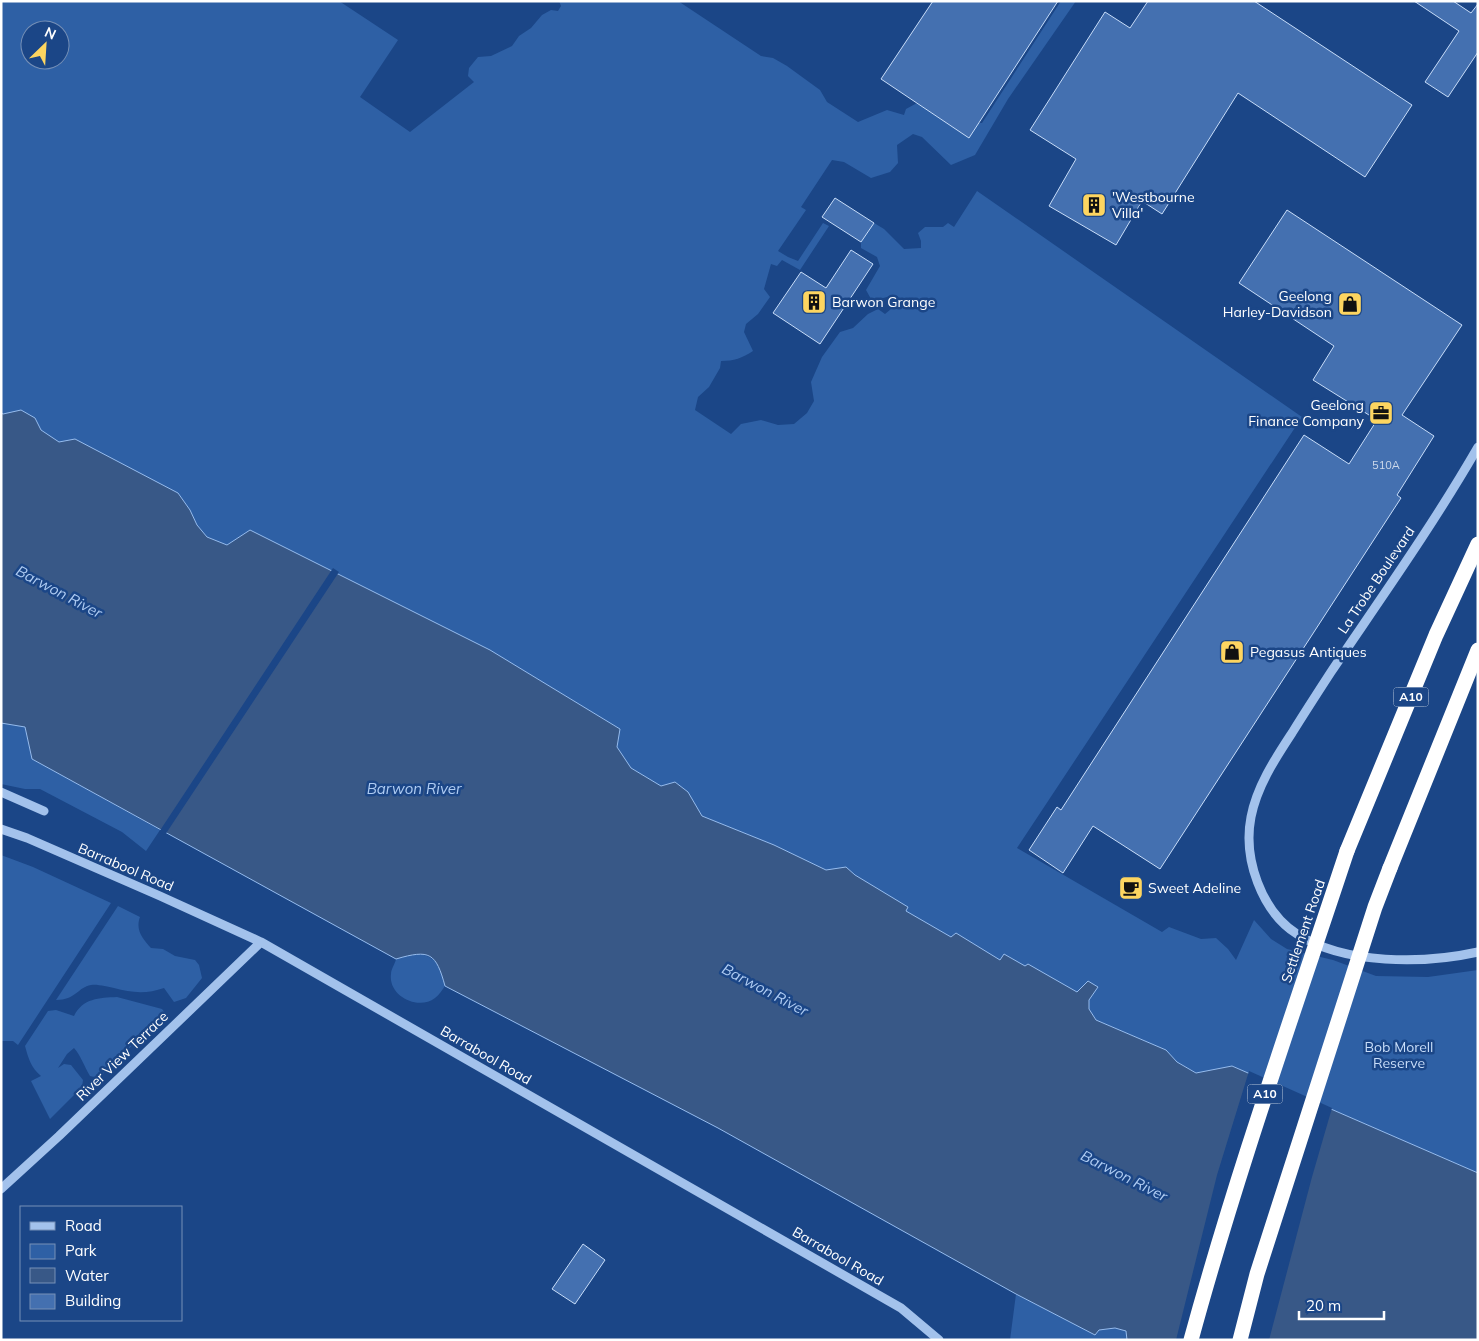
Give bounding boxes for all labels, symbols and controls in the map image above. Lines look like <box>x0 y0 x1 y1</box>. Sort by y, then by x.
north arrow <box>20 20 70 70</box>
text: N <box>42 23 59 44</box>
place label: 'Westbourne Villa' <box>1112 188 1195 222</box>
building icon: 'Westbourne Villa' <box>1081 192 1107 218</box>
place label: Geelong Harley-Davidson <box>1223 287 1332 321</box>
building icon: Barwon Grange <box>801 289 827 315</box>
shop icon: Geelong Harley-Davidson <box>1337 291 1363 317</box>
place label: Barwon Grange <box>832 293 935 311</box>
place label: Geelong Finance Company <box>1248 396 1365 430</box>
office icon: Geelong Finance Company <box>1368 400 1394 426</box>
house number: 510A <box>1372 458 1400 472</box>
street label: La Trobe Boulevard <box>1334 523 1418 637</box>
water label: Barwon River <box>13 561 106 622</box>
shop icon: Pegasus Antiques <box>1219 639 1245 665</box>
place label: Pegasus Antiques <box>1250 643 1367 661</box>
road number: A10 <box>1394 688 1428 706</box>
water label: Barwon River <box>367 779 462 798</box>
street label: Barrabool Road <box>75 839 177 895</box>
cafe icon: Sweet Adeline <box>1118 875 1144 901</box>
street label: Settlement Road <box>1277 877 1329 985</box>
place label: Sweet Adeline <box>1148 879 1241 897</box>
water label: Barwon River <box>719 959 812 1020</box>
street label: River View Terrace <box>72 1007 172 1105</box>
street label: Barrabool Road <box>437 1022 535 1088</box>
park label: Bob Morell Reserve <box>1365 1038 1433 1072</box>
road number: A10 <box>1248 1084 1282 1104</box>
water label: Barwon River <box>1078 1146 1171 1206</box>
legend <box>20 1206 182 1321</box>
text: Road <box>65 1216 102 1235</box>
street label: Barrabool Road <box>789 1223 887 1289</box>
text: Park <box>65 1241 97 1260</box>
text: Water <box>65 1266 109 1285</box>
scale bar <box>1299 1288 1384 1320</box>
text: Building <box>65 1291 121 1310</box>
text: 20 m <box>1306 1296 1341 1315</box>

